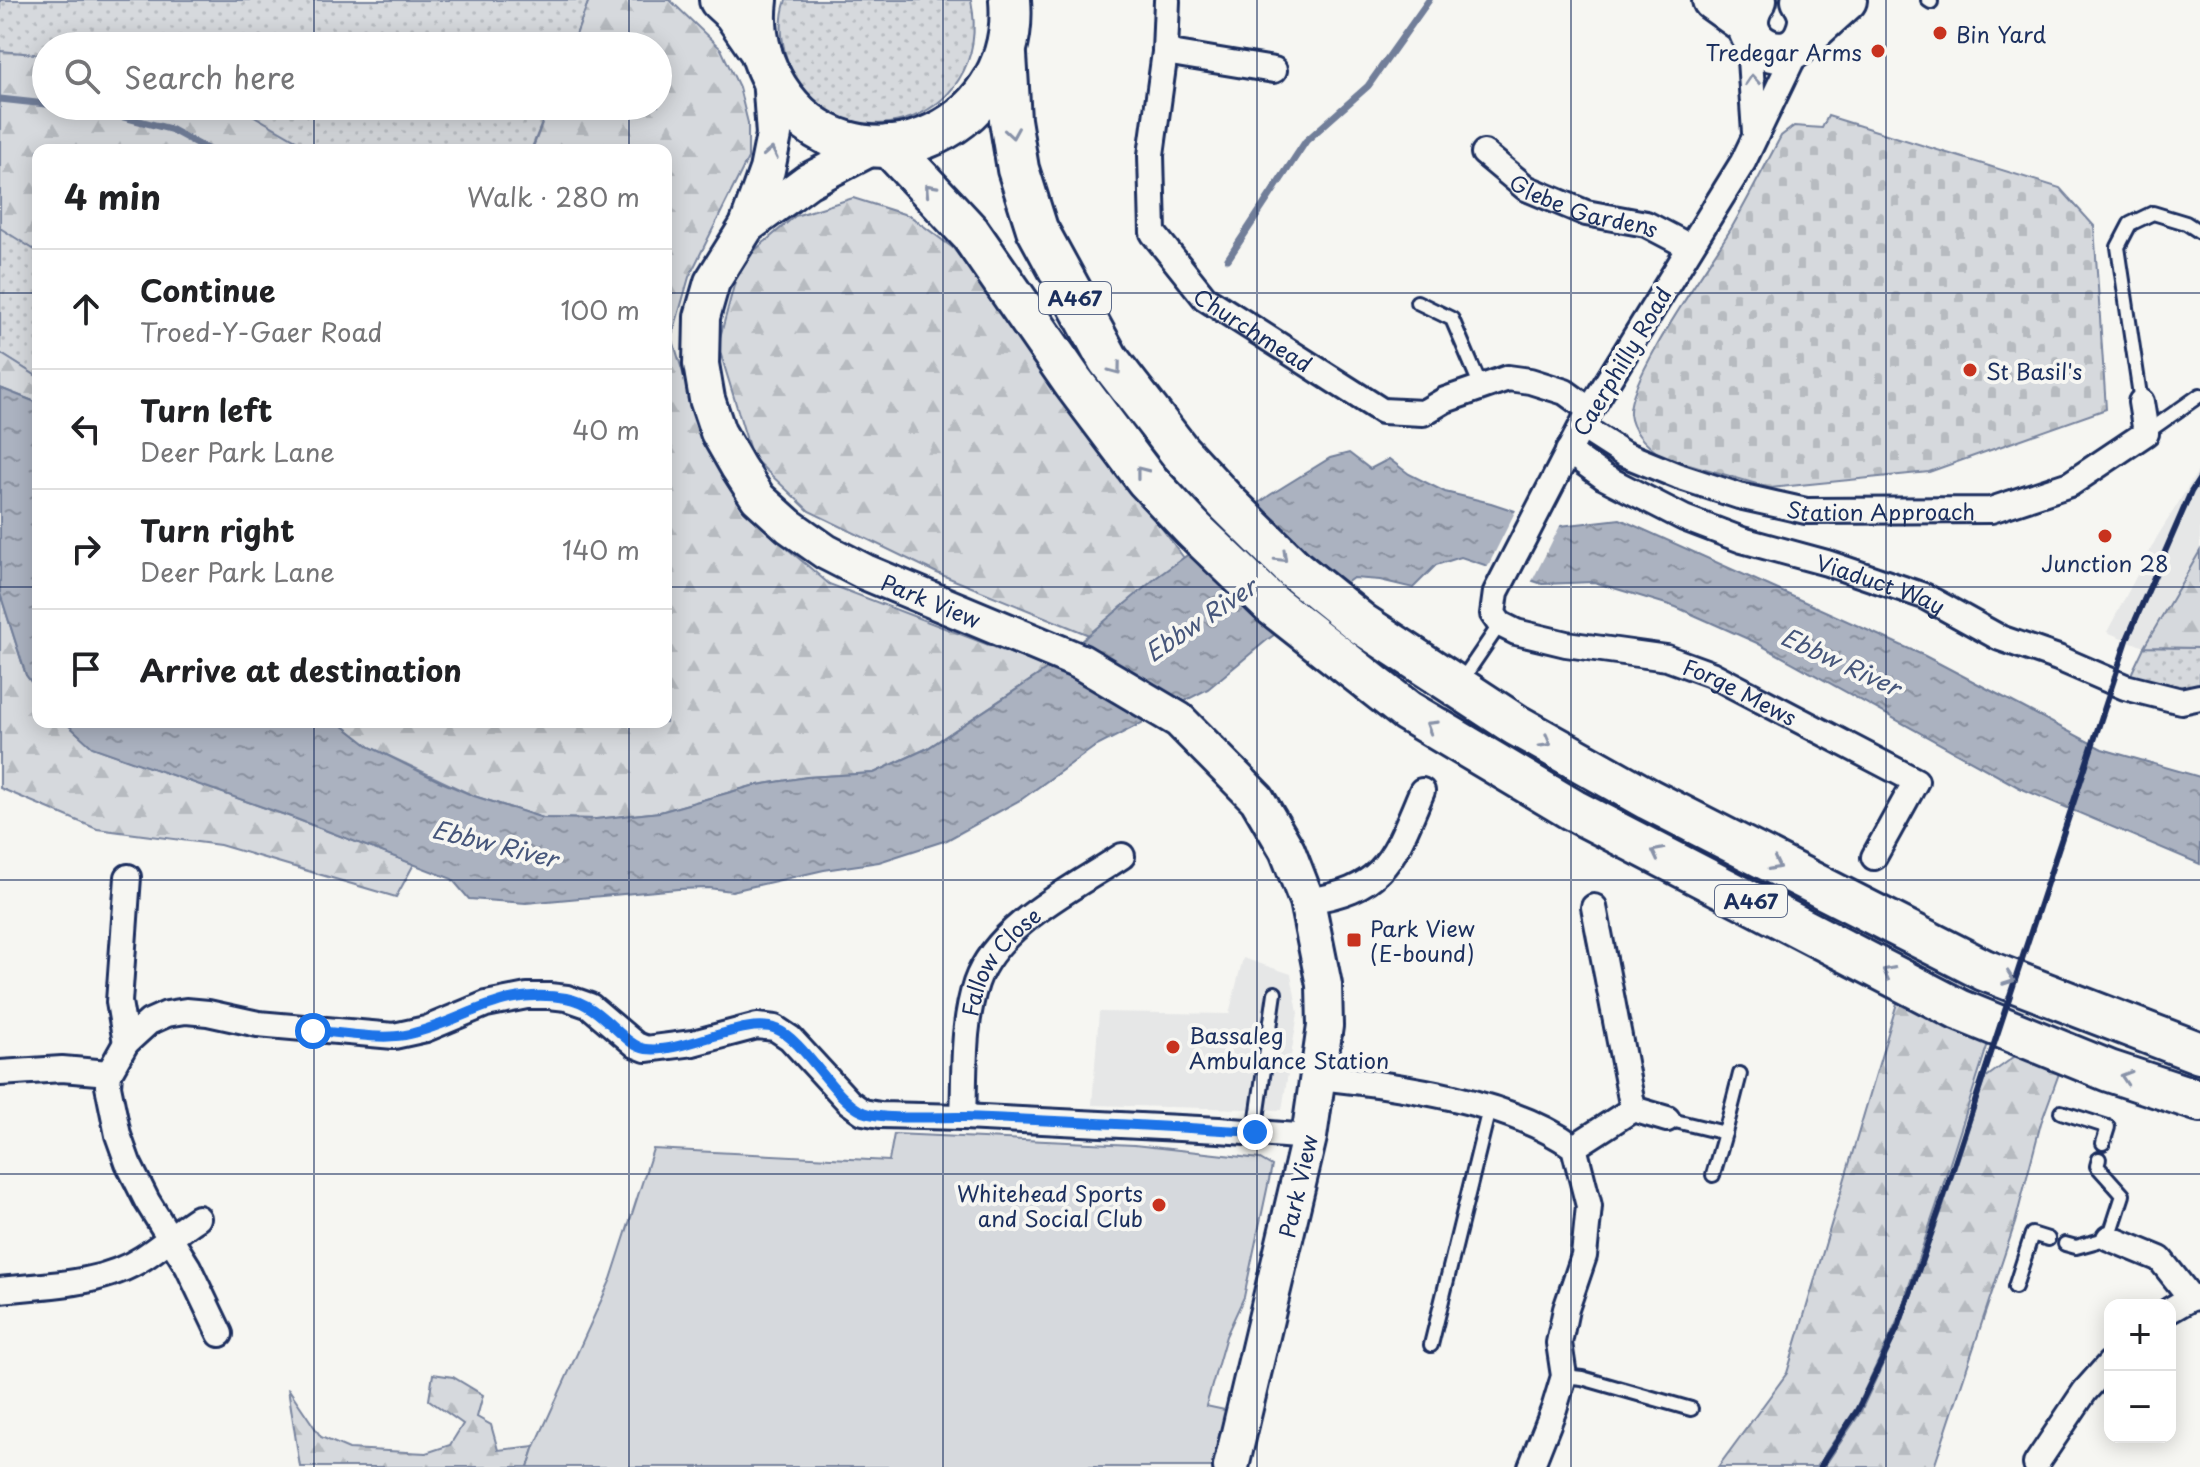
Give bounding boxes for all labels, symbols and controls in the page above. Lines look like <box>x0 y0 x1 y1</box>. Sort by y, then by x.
place label: Bin Yard <box>1956 17 2046 50</box>
marker: Bin Yard <box>1931 24 1949 42</box>
search box <box>32 32 672 120</box>
place label: Tredegar Arms <box>1706 35 1862 68</box>
marker: Tredegar Arms <box>1869 42 1887 60</box>
icon: search <box>60 54 104 98</box>
text: Search here <box>124 54 296 99</box>
one-way arrow <box>1744 73 1761 86</box>
one-way arrow <box>1003 126 1020 140</box>
one-way arrow <box>762 146 779 160</box>
street label: Glebe Gardens <box>1503 165 1665 245</box>
text: 4 min <box>64 170 161 222</box>
text: Walk · 280 m <box>467 177 640 216</box>
one-way arrow <box>924 184 939 198</box>
text: Continue <box>140 267 275 312</box>
street label: Churchmead <box>1186 280 1319 379</box>
street label: Caerphilly Road <box>1563 280 1679 442</box>
road number: A467 <box>1039 282 1111 314</box>
icon: ahead <box>64 287 108 331</box>
text: 100 m <box>560 290 640 329</box>
text: Troed-Y-Gaer Road <box>140 312 383 351</box>
place label: St Basil's <box>1986 354 2082 387</box>
one-way arrow <box>1106 360 1120 375</box>
marker: St Basil's <box>1961 361 1979 379</box>
text: Turn left <box>140 387 272 432</box>
icon: left <box>64 407 108 451</box>
text: 40 m <box>572 410 640 449</box>
text: Deer Park Lane <box>140 432 335 471</box>
one-way arrow <box>1136 467 1151 481</box>
street label: Station Approach <box>1784 491 1975 528</box>
text: Turn right <box>140 507 295 552</box>
icon: right <box>64 527 108 571</box>
marker: Junction 28 <box>2096 527 2114 545</box>
text: 140 m <box>562 530 640 569</box>
street label: Viaduct Way <box>1813 544 1952 622</box>
place label: Junction 28 <box>2041 546 2169 579</box>
one-way arrow <box>1273 548 1287 563</box>
text: Deer Park Lane <box>140 552 335 591</box>
street label: Park View <box>877 564 986 635</box>
water label: Ebbw River <box>1137 567 1266 670</box>
water label: Ebbw River <box>1775 618 1909 706</box>
icon: arrive <box>64 647 108 691</box>
text: Arrive at destination <box>140 647 462 692</box>
street label: Forge Mews <box>1679 649 1803 733</box>
one-way arrow <box>1425 720 1439 735</box>
one-way arrow <box>1538 732 1552 747</box>
water label: Ebbw River <box>429 810 564 877</box>
one-way arrow <box>1651 847 1666 863</box>
one-way arrow <box>1767 855 1782 870</box>
road number: A467 <box>1715 885 1787 917</box>
street label: Fallow Close <box>952 898 1047 1019</box>
place label: Park View (E-bound) <box>1370 911 1475 969</box>
marker: Park View (E-bound) <box>1345 931 1363 949</box>
one-way arrow <box>1882 967 1896 982</box>
one-way arrow <box>2001 969 2015 986</box>
route start <box>295 1013 331 1049</box>
place label: Bassaleg Ambulance Station <box>1189 1018 1389 1076</box>
marker: Bassaleg Ambulance Station <box>1164 1038 1182 1056</box>
one-way arrow <box>2119 1070 2133 1086</box>
route end <box>1237 1114 1273 1150</box>
street label: Park View <box>1269 1131 1325 1241</box>
place label: Whitehead Sports and Social Club <box>957 1176 1143 1234</box>
marker: Whitehead Sports and Social Club <box>1150 1196 1168 1214</box>
map controls <box>2104 1299 2176 1443</box>
button: + <box>2104 1299 2176 1371</box>
button: − <box>2104 1371 2176 1443</box>

